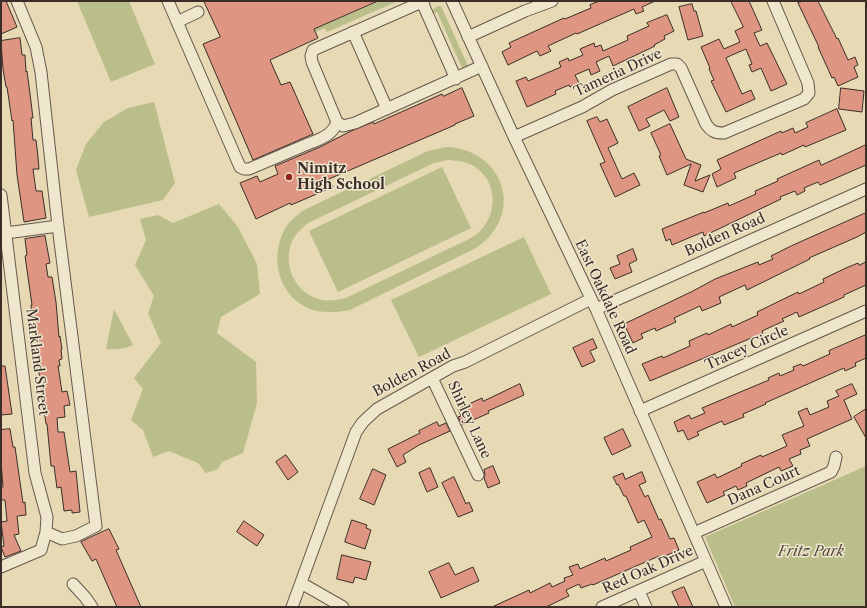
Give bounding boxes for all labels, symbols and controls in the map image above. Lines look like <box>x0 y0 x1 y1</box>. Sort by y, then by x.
street label: Tameria Drive <box>571 45 665 101</box>
place label: Nimitz High School <box>297 161 385 194</box>
marker: Nimitz High School <box>284 172 294 182</box>
street label: Bolden Road <box>682 210 768 260</box>
street label: East Oakdale Road <box>571 237 639 357</box>
street label: Markland Street <box>22 308 52 416</box>
street label: Tracey Circle <box>703 322 791 374</box>
street label: Bolden Road <box>370 345 454 401</box>
street label: Shirley Lane <box>444 379 494 461</box>
street label: Dana Court <box>725 463 803 509</box>
street label: Red Oak Drive <box>600 542 696 598</box>
park label: Fritz Park <box>778 544 844 560</box>

